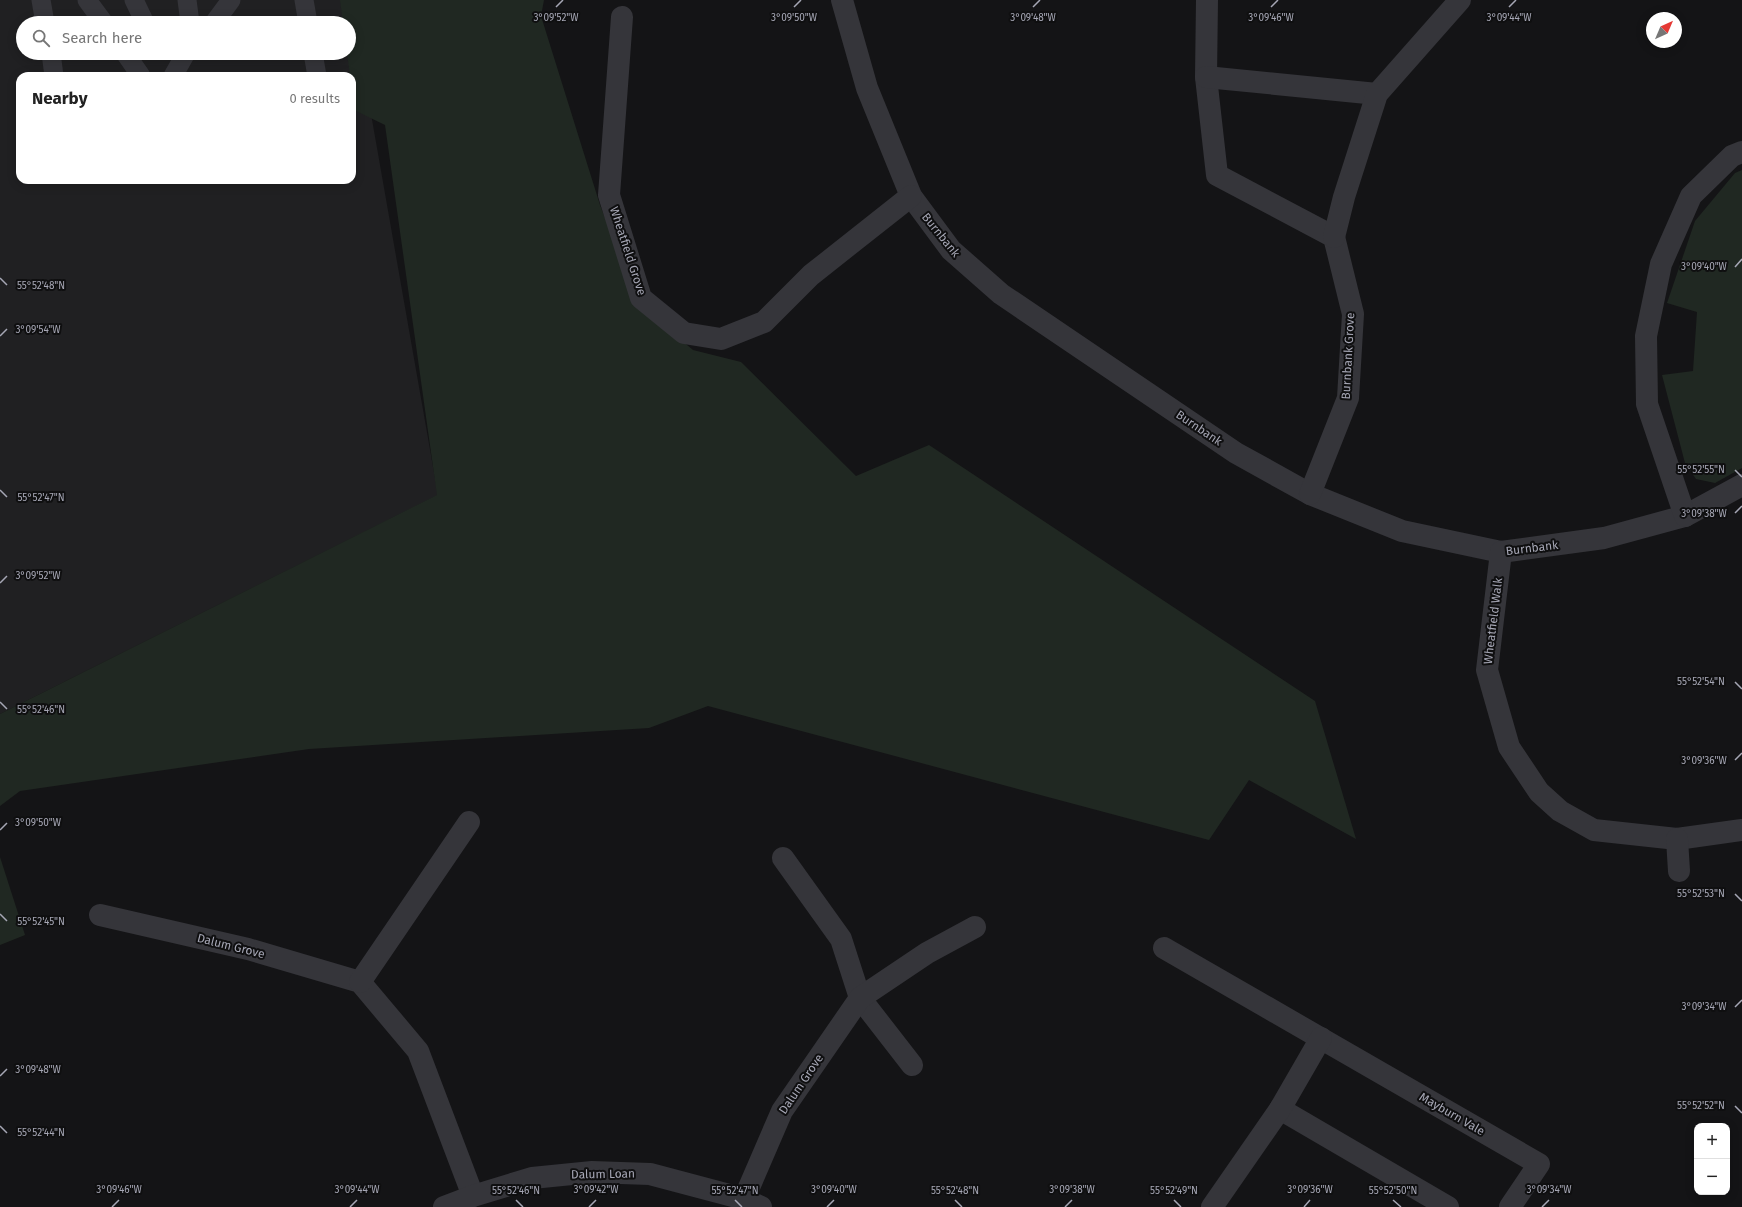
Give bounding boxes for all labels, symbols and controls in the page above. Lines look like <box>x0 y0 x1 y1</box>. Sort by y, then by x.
text: 3°09'52"W <box>533 12 579 24</box>
text: 3°09'50"W <box>771 12 818 24</box>
text: 3°09'48"W <box>1010 12 1057 24</box>
text: 3°09'46"W <box>1248 12 1294 24</box>
text: 3°09'44"W <box>1486 12 1532 24</box>
north arrow <box>1646 12 1682 48</box>
search box <box>16 16 356 60</box>
icon: search <box>30 27 52 49</box>
text: Search here <box>62 29 142 47</box>
text: Nearby <box>32 88 87 109</box>
text: 0 results <box>289 91 340 106</box>
street label: Wheatfield Grove <box>607 205 649 297</box>
street label: Burnbank <box>919 210 964 261</box>
text: 3°09'40"W <box>1681 261 1728 273</box>
text: 55°52'48"N <box>17 280 65 292</box>
street label: Burnbank Grove <box>1339 312 1357 400</box>
text: 3°09'54"W <box>15 324 61 336</box>
street label: Burnbank <box>1173 407 1225 449</box>
text: 55°52'55"N <box>1677 464 1725 476</box>
text: 55°52'47"N <box>17 492 65 504</box>
text: 3°09'38"W <box>1681 508 1728 520</box>
street label: Burnbank <box>1505 538 1560 558</box>
text: 3°09'52"W <box>15 570 61 582</box>
street label: Wheatfield Walk <box>1481 576 1505 665</box>
text: 55°52'54"N <box>1677 676 1725 688</box>
text: 55°52'46"N <box>17 704 65 716</box>
text: 3°09'36"W <box>1681 755 1727 767</box>
text: 3°09'50"W <box>15 817 62 829</box>
text: 55°52'53"N <box>1677 888 1725 900</box>
text: 55°52'45"N <box>17 916 65 928</box>
street label: Dalum Grove <box>196 931 266 961</box>
text: 3°09'34"W <box>1681 1001 1727 1013</box>
street label: Dalum Grove <box>776 1051 826 1117</box>
text: 3°09'48"W <box>15 1064 62 1076</box>
street label: Mayburn Vale <box>1417 1090 1487 1138</box>
text: 55°52'52"N <box>1677 1100 1725 1112</box>
map controls <box>1694 1123 1730 1195</box>
button: + <box>1694 1123 1730 1159</box>
text: 55°52'44"N <box>17 1127 65 1139</box>
button: − <box>1694 1159 1730 1195</box>
street label: Dalum Loan <box>571 1166 635 1182</box>
text: 3°09'46"W <box>96 1184 142 1196</box>
text: 3°09'44"W <box>334 1184 380 1196</box>
text: 3°09'42"W <box>573 1184 619 1196</box>
text: 3°09'40"W <box>811 1184 858 1196</box>
text: 3°09'38"W <box>1049 1184 1096 1196</box>
text: 3°09'36"W <box>1287 1184 1333 1196</box>
text: 3°09'34"W <box>1526 1184 1572 1196</box>
text: 55°52'46"N <box>492 1185 540 1197</box>
text: 55°52'47"N <box>711 1185 759 1197</box>
text: 55°52'48"N <box>931 1185 979 1197</box>
text: 55°52'49"N <box>1150 1185 1198 1197</box>
text: 55°52'50"N <box>1369 1185 1417 1197</box>

